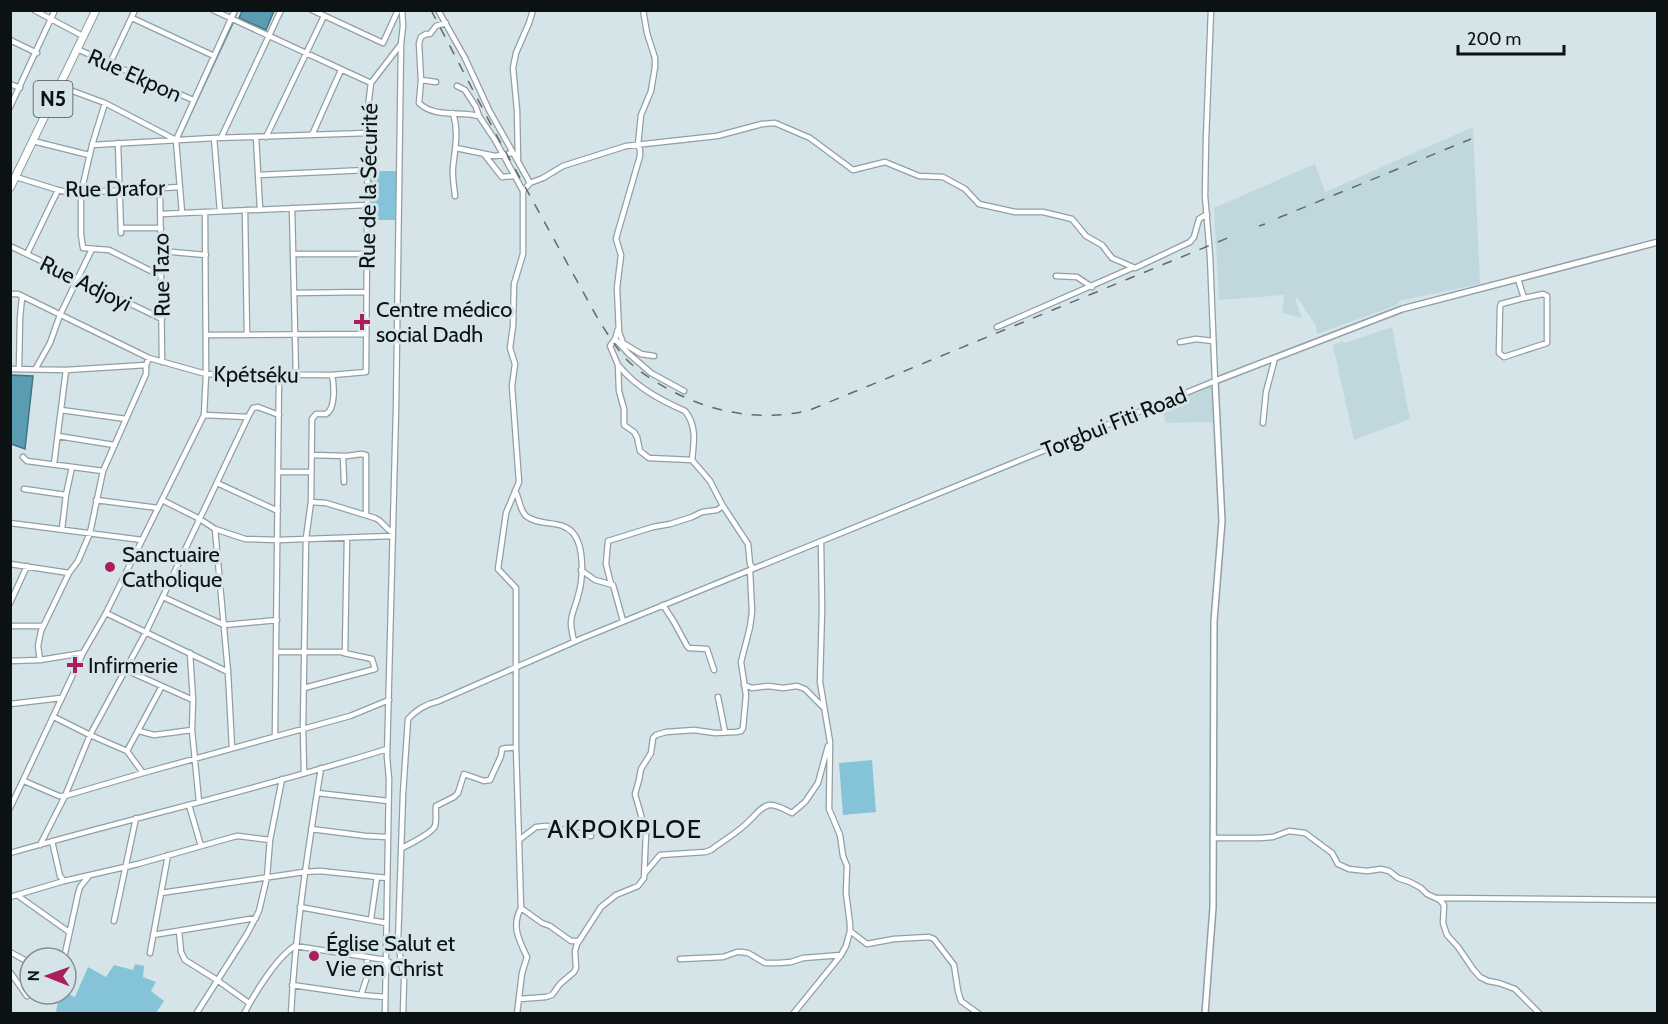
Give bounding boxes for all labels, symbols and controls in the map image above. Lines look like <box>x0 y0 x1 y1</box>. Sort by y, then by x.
scale bar <box>1458 18 1564 56</box>
text: 200 m <box>1467 28 1521 50</box>
street label: Rue Ekpon <box>84 43 186 108</box>
road number: N5 <box>34 81 72 117</box>
street label: Rue de la Sécurité <box>354 103 383 269</box>
street label: Rue Drafor <box>65 174 165 203</box>
street label: Rue Tazo <box>147 233 176 317</box>
street label: Rue Adjoyi <box>36 250 136 317</box>
place label: Centre médico social Dadh <box>376 296 512 348</box>
marker: Centre médico social Dadh <box>353 313 371 331</box>
street label: Kpétséku <box>213 360 299 389</box>
street label: Torgbui Fiti Road <box>1038 381 1191 464</box>
place label: Sanctuaire Catholique <box>122 541 222 593</box>
marker: Sanctuaire Catholique <box>103 560 117 574</box>
place label: Infirmerie <box>88 652 178 679</box>
marker: Infirmerie <box>66 656 84 674</box>
district label: AKPOKPLOE <box>547 813 703 845</box>
place label: Église Salut et Vie en Christ <box>326 930 456 982</box>
north arrow <box>18 946 78 1006</box>
marker: Église Salut et Vie en Christ <box>307 949 321 963</box>
text: N <box>24 970 43 982</box>

